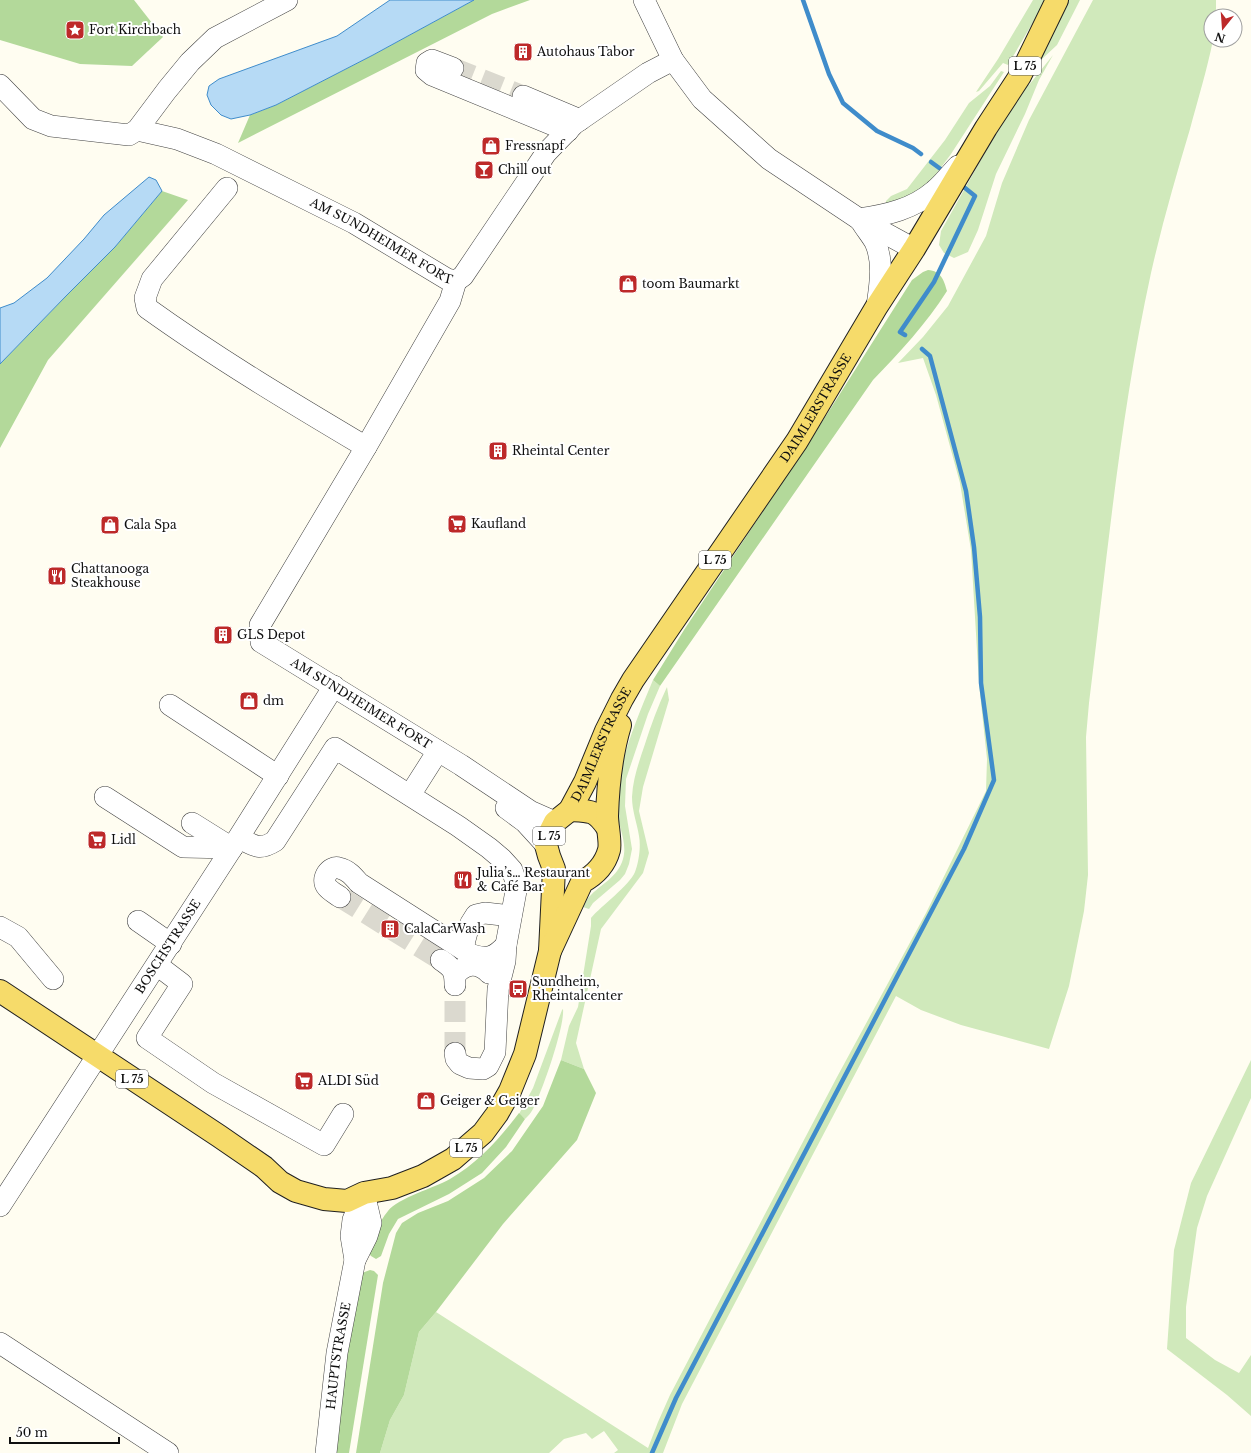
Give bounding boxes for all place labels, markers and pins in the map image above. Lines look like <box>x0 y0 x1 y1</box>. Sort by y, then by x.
place icon: Fort Kirchbach <box>64 19 86 41</box>
place label: Fort Kirchbach <box>89 22 181 37</box>
building icon: Autohaus Tabor <box>512 41 534 63</box>
place label: Autohaus Tabor <box>536 44 635 59</box>
shop icon: Fressnapf <box>480 135 502 157</box>
place label: Fressnapf <box>505 138 566 153</box>
bar icon: Chill out <box>473 159 495 181</box>
place label: Chill out <box>498 162 552 177</box>
shop icon: toom Baumarkt <box>617 273 639 295</box>
place label: toom Baumarkt <box>642 276 740 291</box>
building icon: Rheintal Center <box>487 440 509 462</box>
place label: Rheintal Center <box>512 443 610 458</box>
supermarket icon: Kaufland <box>446 513 468 535</box>
shop icon: Cala Spa <box>99 514 121 536</box>
place label: Kaufland <box>471 516 526 531</box>
place label: Cala Spa <box>124 517 177 532</box>
place label: Chattanooga Steakhouse <box>71 561 149 590</box>
restaurant icon: Chattanooga Steakhouse <box>46 565 68 587</box>
building icon: GLS Depot <box>212 624 234 646</box>
place label: GLS Depot <box>237 627 306 642</box>
shop icon: dm <box>238 690 260 712</box>
place label: dm <box>263 693 284 708</box>
supermarket icon: Lidl <box>86 829 108 851</box>
place label: Lidl <box>111 832 136 847</box>
place label: Julia’s… Restaurant & Café Bar <box>475 865 591 894</box>
restaurant icon: Julia’s… Restaurant & Café Bar <box>452 869 474 891</box>
building icon: CalaCarWash <box>379 918 401 940</box>
place label: CalaCarWash <box>404 921 486 936</box>
place label: Sundheim, Rheintalcenter <box>532 974 623 1003</box>
bus stop icon: Sundheim, Rheintalcenter <box>507 978 529 1000</box>
supermarket icon: ALDI Süd <box>293 1070 315 1092</box>
place label: ALDI Süd <box>317 1073 379 1088</box>
shop icon: Geiger & Geiger <box>415 1090 437 1112</box>
place label: Geiger & Geiger <box>440 1093 540 1108</box>

